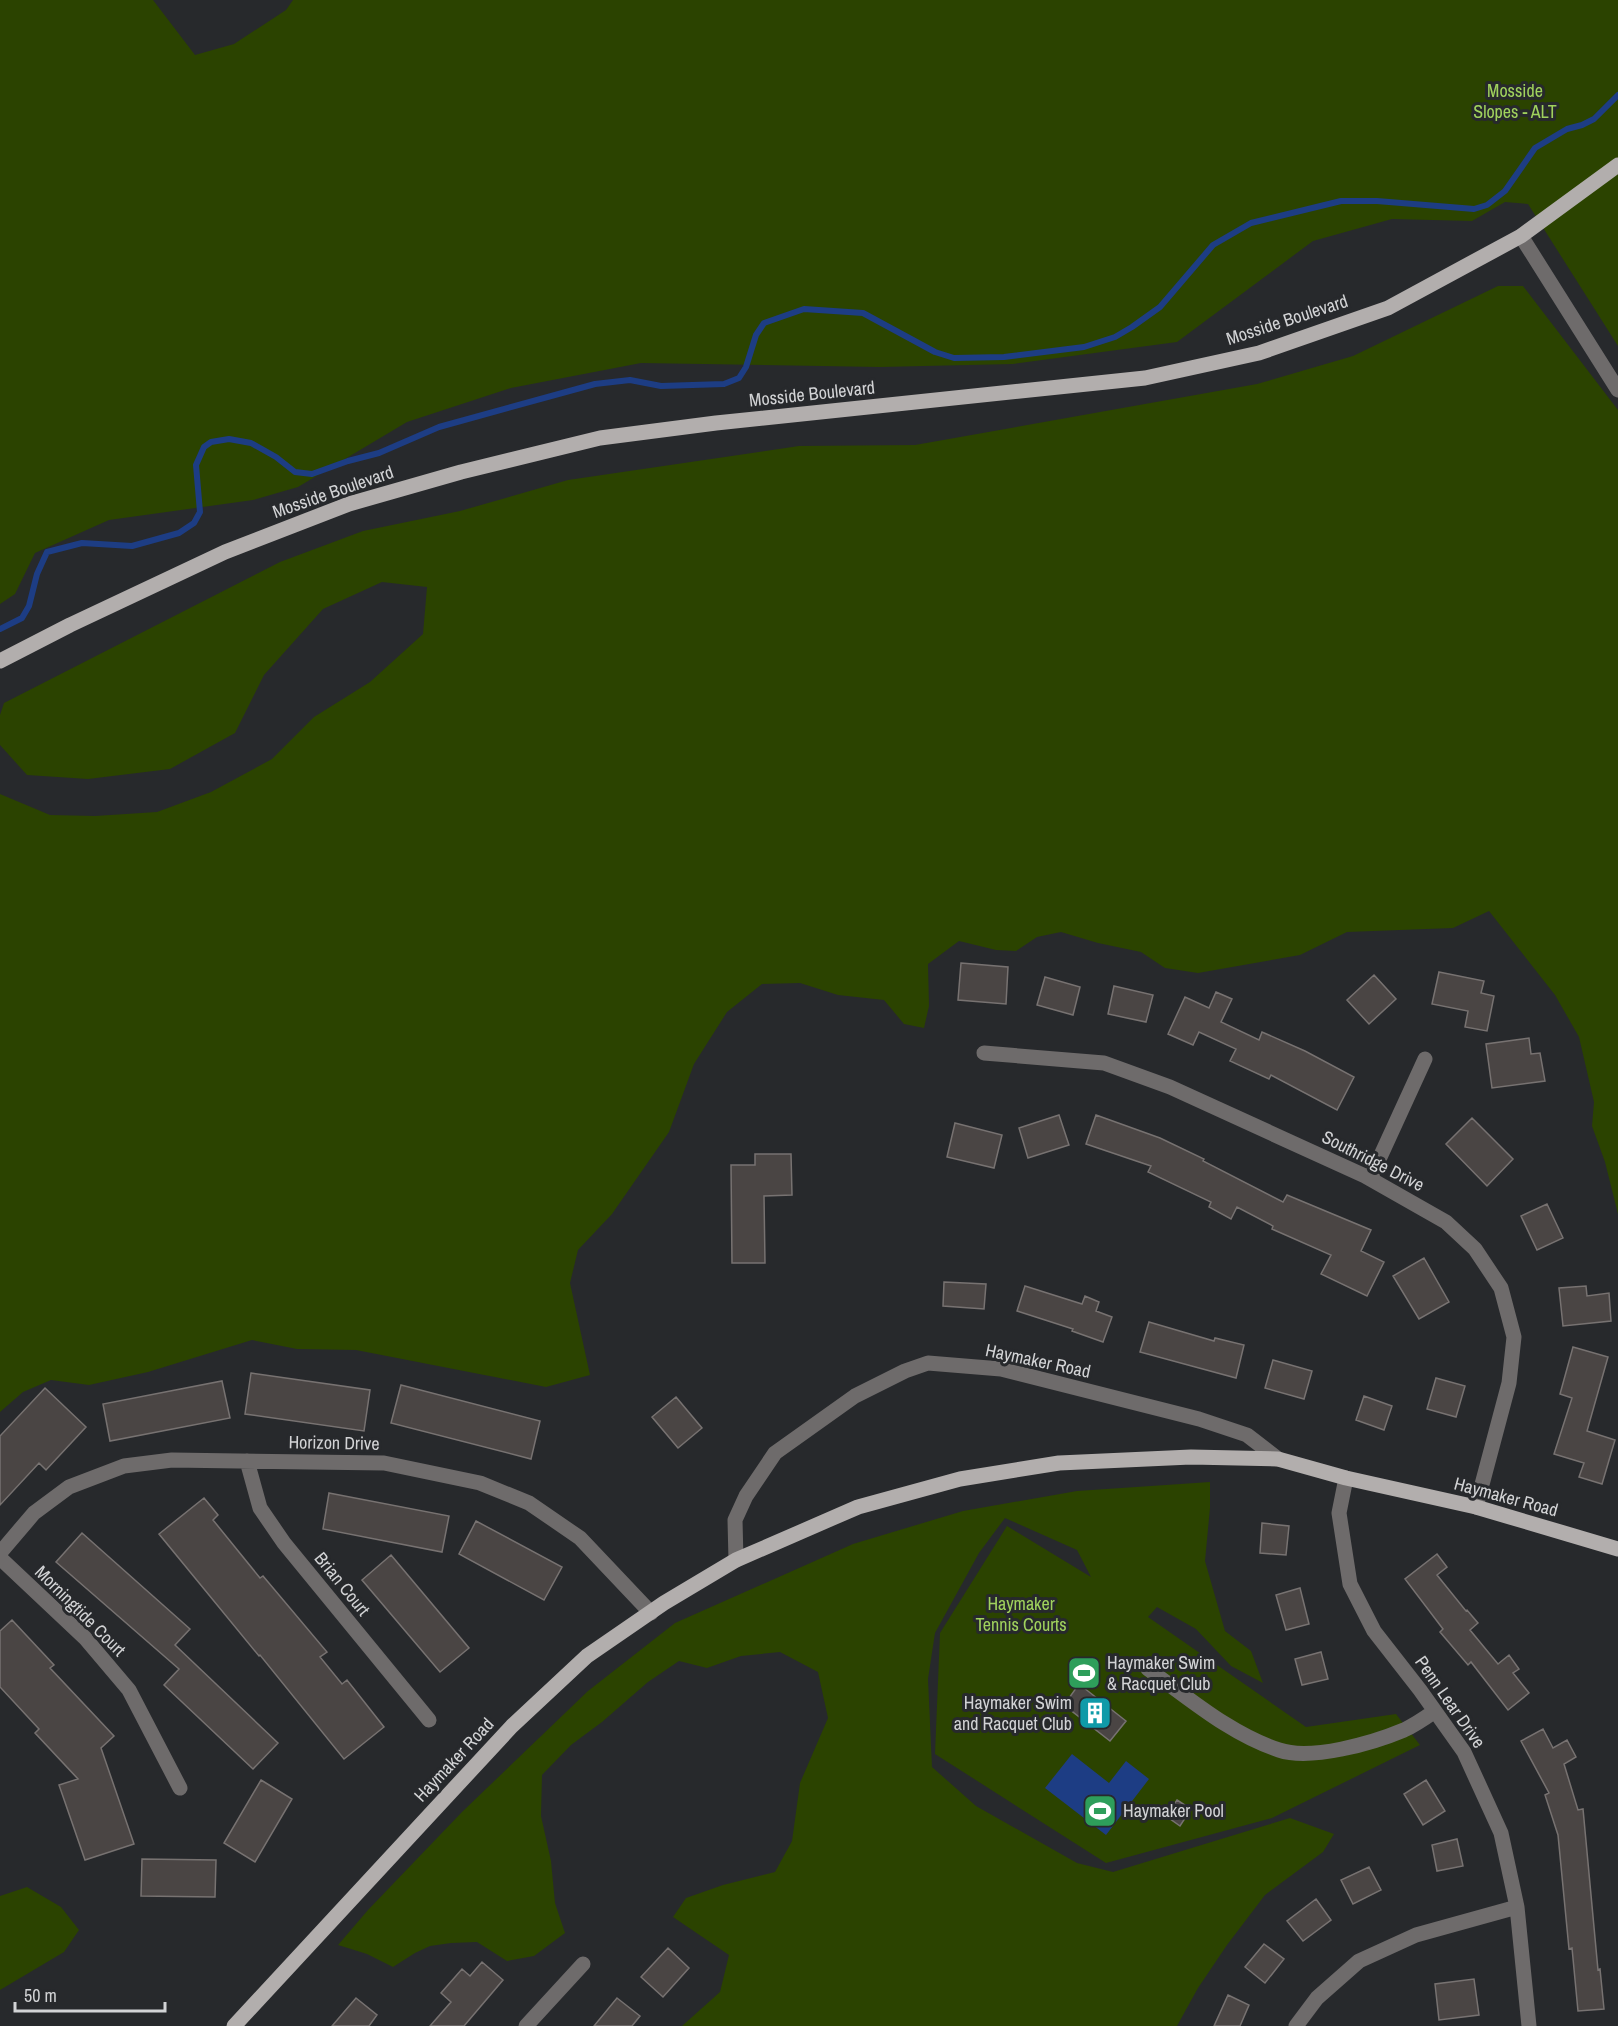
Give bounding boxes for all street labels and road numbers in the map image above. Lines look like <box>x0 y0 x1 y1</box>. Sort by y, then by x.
street label: Mosside Boulevard <box>1223 288 1351 351</box>
street label: Mosside Boulevard <box>748 374 876 413</box>
street label: Mosside Boulevard <box>269 459 397 524</box>
street label: Southridge Drive <box>1318 1124 1429 1197</box>
street label: Haymaker Road <box>983 1337 1093 1384</box>
street label: Horizon Drive <box>288 1429 380 1456</box>
street label: Haymaker Road <box>1451 1471 1561 1522</box>
street label: Brian Court <box>309 1546 376 1621</box>
street label: Morningtide Court <box>29 1560 131 1662</box>
street label: Penn Lear Drive <box>1409 1651 1491 1753</box>
street label: Haymaker Road <box>408 1712 499 1807</box>

